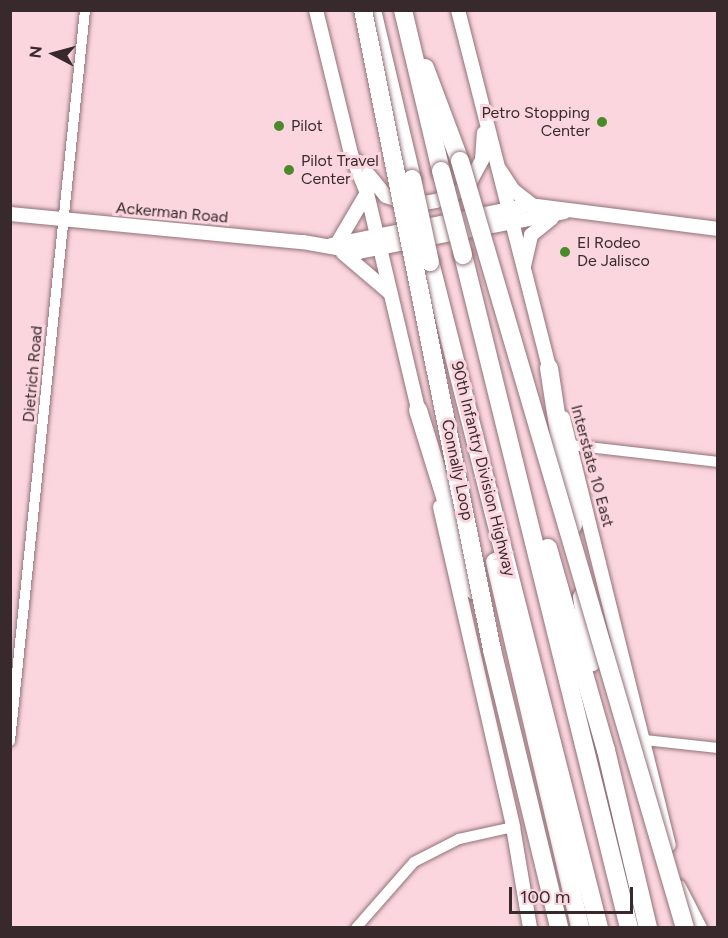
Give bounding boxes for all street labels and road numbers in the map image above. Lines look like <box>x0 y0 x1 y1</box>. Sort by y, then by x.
street label: Ackerman Road <box>115 199 229 227</box>
street label: Dietrich Road <box>19 325 47 423</box>
street label: 90th Infantry Division Highway <box>447 359 519 579</box>
street label: Interstate 10 East <box>566 403 618 529</box>
street label: Connally Loop <box>437 418 477 522</box>

